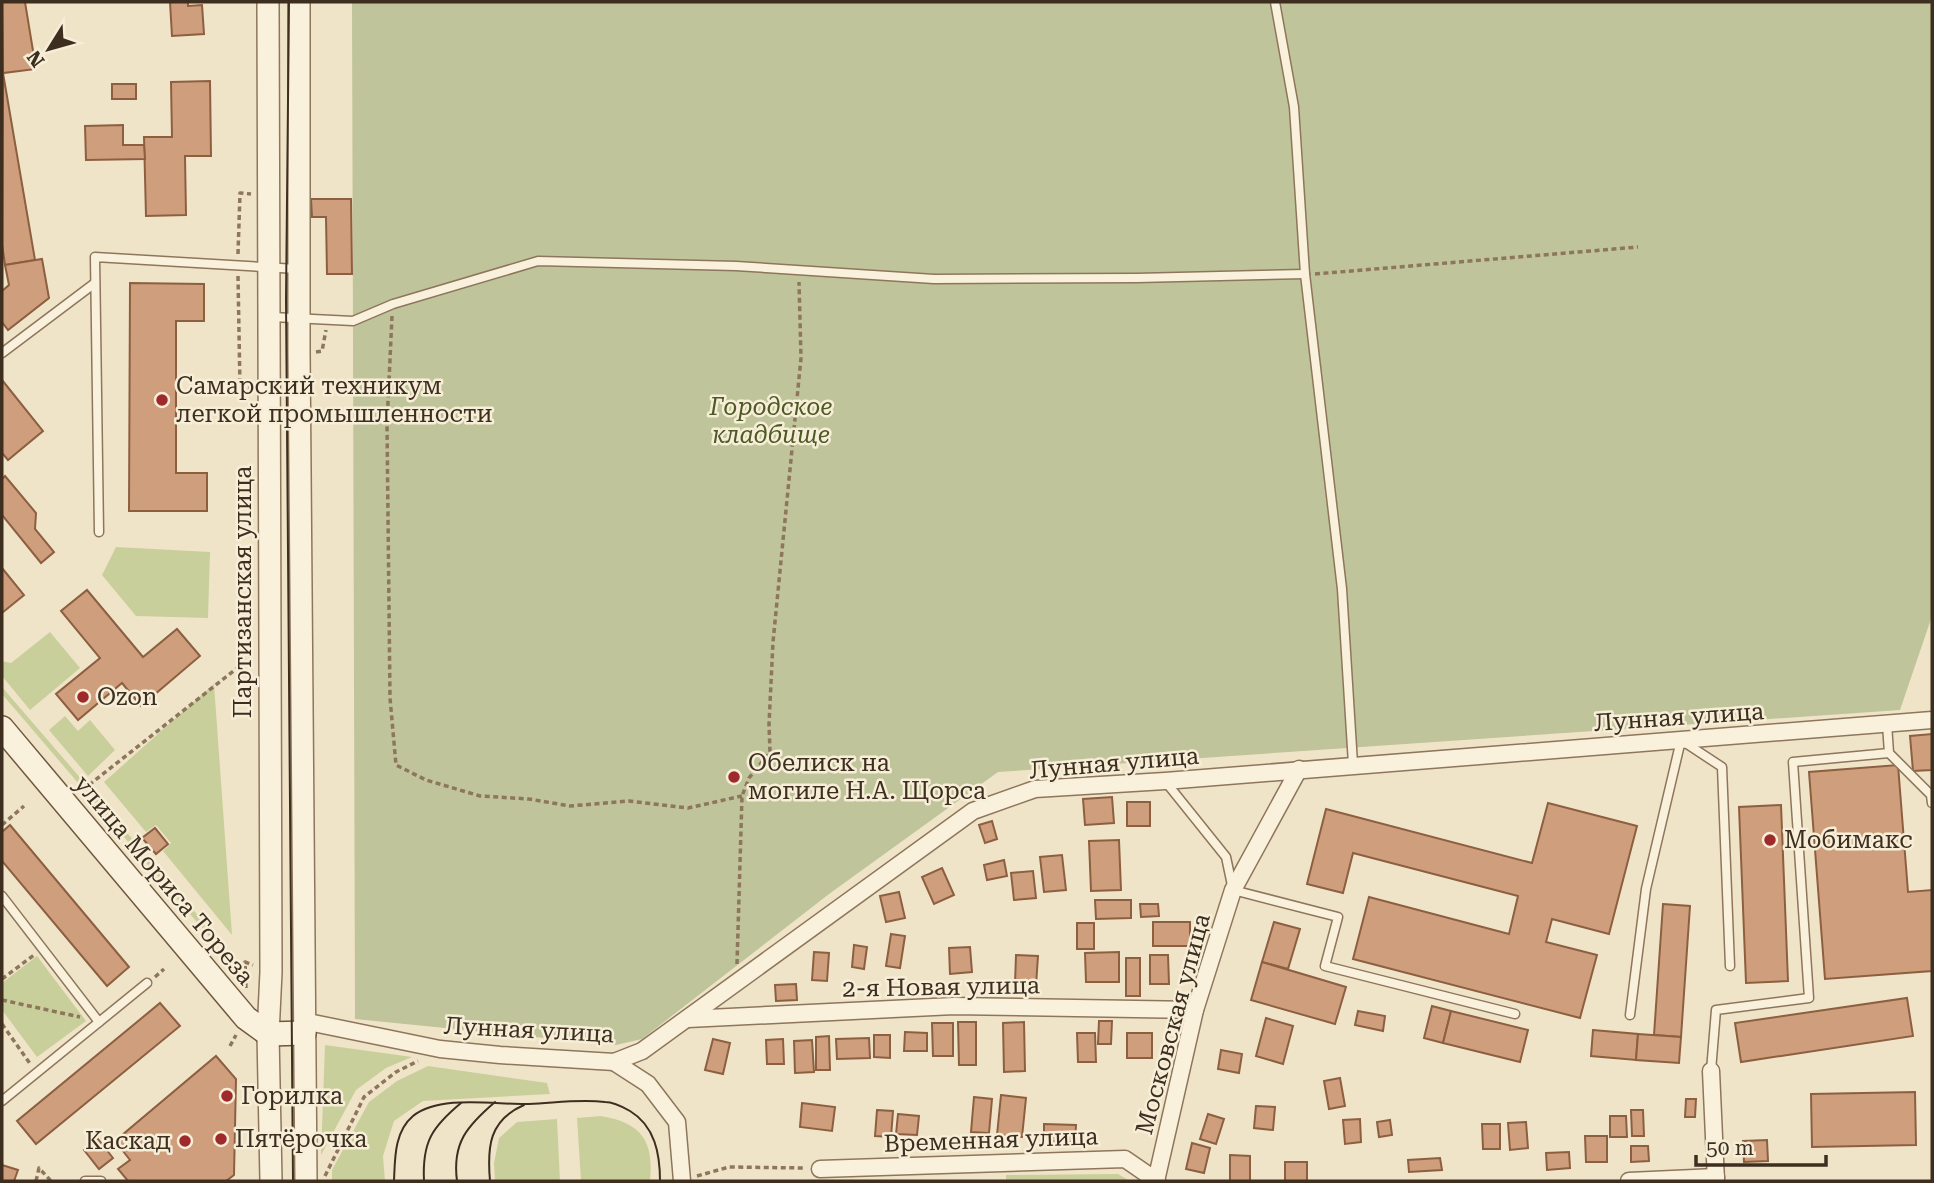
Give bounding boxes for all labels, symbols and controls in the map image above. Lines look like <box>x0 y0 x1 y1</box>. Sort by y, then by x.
north arrow <box>14 14 84 84</box>
text: N <box>22 46 49 72</box>
place label: Самарский техникум легкой промышленности <box>176 372 493 428</box>
marker: Самарский техникум легкой промышленности <box>154 392 170 408</box>
park label: Городское кладбище <box>709 393 832 449</box>
street label: Партизанская улица <box>229 466 257 718</box>
place label: Ozon <box>97 683 158 711</box>
marker: Ozon <box>75 689 91 705</box>
street label: Лунная улица <box>1593 697 1765 737</box>
street label: Лунная улица <box>1028 742 1200 784</box>
place label: Обелиск на могиле Н.А. Щорса <box>748 749 986 805</box>
marker: Обелиск на могиле Н.А. Щорса <box>726 769 742 785</box>
street label: улица Мориса Тореза <box>68 770 260 990</box>
place label: Мобимакс <box>1784 826 1913 854</box>
marker: Мобимакс <box>1762 832 1778 848</box>
street label: Московская улица <box>1130 911 1216 1137</box>
street label: 2-я Новая улица <box>842 971 1040 1003</box>
street label: Лунная улица <box>443 1012 615 1048</box>
place label: Горилка <box>241 1082 343 1110</box>
marker: Горилка <box>219 1088 235 1104</box>
street label: Временная улица <box>883 1122 1099 1158</box>
scale bar <box>1696 1124 1826 1168</box>
place label: Пятёрочка <box>235 1125 367 1153</box>
place label: Каскад <box>85 1127 171 1155</box>
marker: Пятёрочка <box>213 1131 229 1147</box>
marker: Каскад <box>177 1133 193 1149</box>
text: 50 m <box>1706 1136 1754 1160</box>

